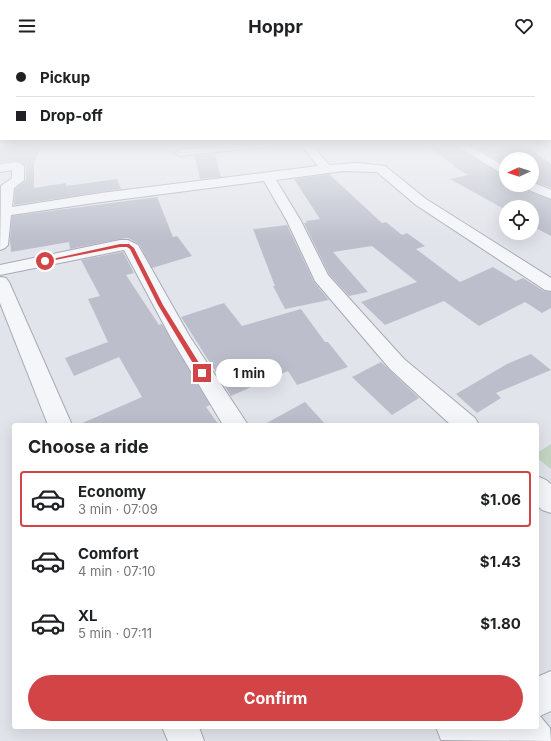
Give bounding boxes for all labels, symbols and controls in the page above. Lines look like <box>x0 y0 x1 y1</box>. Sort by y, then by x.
icon: menu <box>16 15 38 37</box>
icon: heart <box>513 15 535 37</box>
text: Hoppr <box>248 16 303 37</box>
text: Pickup <box>40 68 90 87</box>
text: Drop-off <box>40 106 103 125</box>
north arrow <box>499 152 539 192</box>
map controls <box>499 152 539 240</box>
button: locate <box>499 200 539 240</box>
route start <box>36 252 54 270</box>
callout: 1 min <box>216 359 282 387</box>
route end <box>193 364 211 382</box>
text: 1 min <box>233 365 265 381</box>
text: Choose a ride <box>28 436 149 457</box>
icon: car <box>30 481 66 517</box>
text: Economy <box>78 482 146 501</box>
text: $1.06 <box>480 490 521 509</box>
text: 3 min · 07:09 <box>78 501 158 517</box>
icon: car <box>30 543 66 579</box>
text: Comfort <box>78 544 139 563</box>
text: $1.43 <box>480 552 521 571</box>
text: 4 min · 07:10 <box>78 563 155 579</box>
icon: car <box>30 605 66 641</box>
text: XL <box>78 606 98 625</box>
text: $1.80 <box>480 614 521 633</box>
text: 5 min · 07:11 <box>78 625 152 641</box>
button: Confirm <box>28 675 523 721</box>

